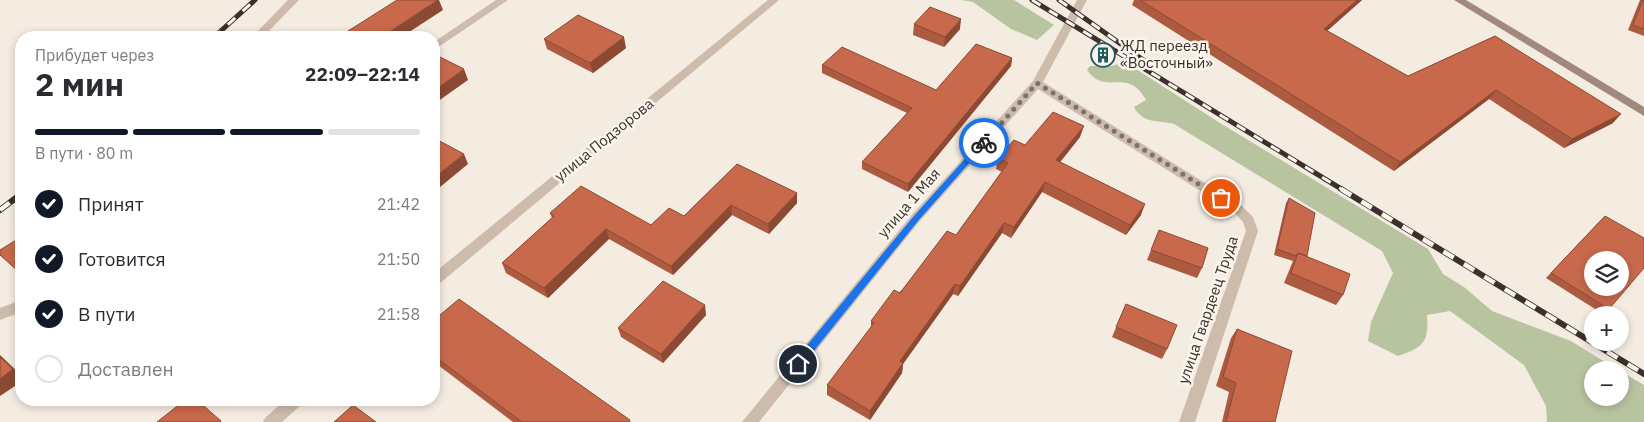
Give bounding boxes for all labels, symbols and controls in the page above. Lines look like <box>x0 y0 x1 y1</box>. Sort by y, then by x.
place label: ЖД переезд «Восточный» <box>1120 36 1213 72</box>
building icon: ЖД переезд «Восточный» <box>1090 42 1116 68</box>
text: Прибудет через <box>35 45 154 65</box>
text: 22:09–22:14 <box>305 62 420 86</box>
text: 2 мин <box>35 63 124 105</box>
street label: улица Подзорова <box>550 94 657 185</box>
courier <box>959 118 1009 168</box>
icon: bike <box>970 129 998 157</box>
text: В пути · 80 m <box>35 143 133 163</box>
street label: улица 1 Мая <box>873 164 944 241</box>
pin <box>1200 177 1242 219</box>
icon: bag <box>1207 184 1235 212</box>
icon: check <box>35 190 63 218</box>
text: Принят <box>78 192 144 216</box>
text: 21:42 <box>377 194 420 214</box>
street label: улица Гвардеец Труда <box>1173 233 1242 386</box>
icon: check <box>35 245 63 273</box>
text: Готовится <box>78 247 166 271</box>
text: 21:50 <box>377 249 420 269</box>
map controls <box>1584 251 1629 406</box>
button: layers <box>1584 251 1629 296</box>
icon: check <box>35 300 63 328</box>
text: В пути <box>78 302 136 326</box>
text: 21:58 <box>377 304 420 324</box>
button: + <box>1584 306 1629 351</box>
pin <box>777 343 819 385</box>
icon: home <box>784 350 812 378</box>
text: Доставлен <box>78 357 174 381</box>
button: − <box>1584 361 1629 406</box>

